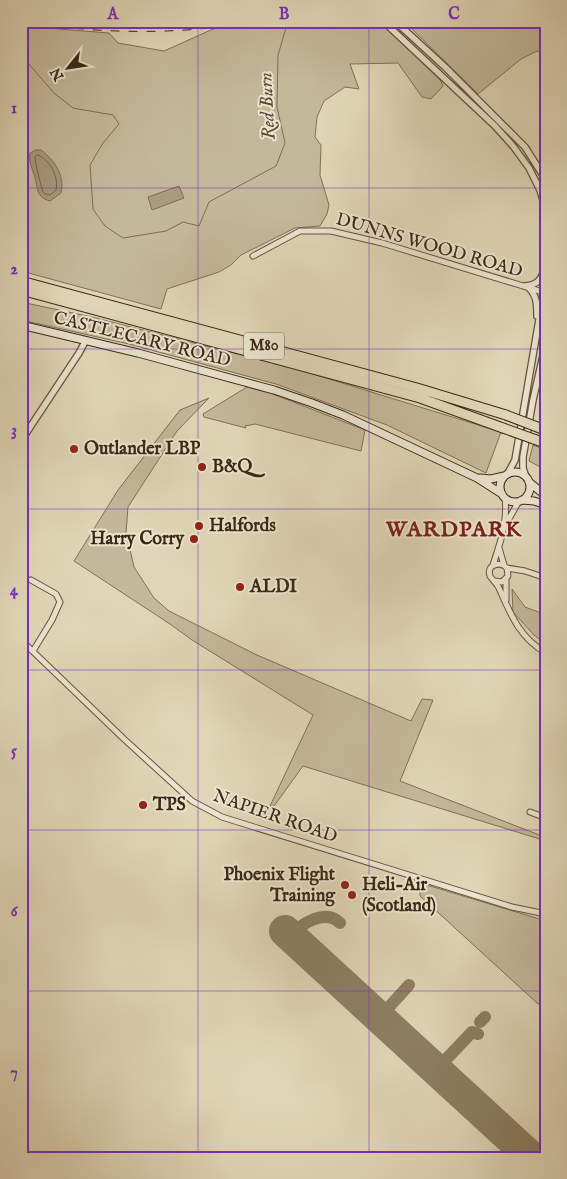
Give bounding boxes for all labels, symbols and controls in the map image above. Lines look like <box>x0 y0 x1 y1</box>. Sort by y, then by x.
text: A <box>107 5 120 25</box>
text: B <box>279 5 290 25</box>
text: C <box>448 5 460 25</box>
north arrow <box>42 42 92 92</box>
text: N <box>47 64 69 85</box>
water label: Red Burn <box>254 72 282 140</box>
text: 1 <box>11 99 17 119</box>
street label: DUNNS WOOD ROAD <box>333 208 525 284</box>
text: 2 <box>10 260 18 280</box>
street label: CASTLECARY ROAD <box>51 307 233 373</box>
road number: M80 <box>244 332 284 360</box>
text: 3 <box>11 421 17 441</box>
place label: Outlander LBP <box>84 438 201 461</box>
marker: Outlander LBP <box>68 443 80 455</box>
place label: B&Q <box>212 456 265 479</box>
marker: B&Q <box>196 461 208 473</box>
place label: Halfords <box>209 515 276 538</box>
district label: WARDPARK <box>385 516 522 544</box>
marker: Halfords <box>193 520 205 532</box>
place label: Harry Corry <box>90 528 185 551</box>
marker: Harry Corry <box>188 533 200 545</box>
place label: ALDI <box>249 576 297 599</box>
text: 4 <box>10 581 19 601</box>
marker: ALDI <box>234 581 246 593</box>
text: 5 <box>11 742 17 762</box>
street label: NAPIER ROAD <box>210 785 340 849</box>
place label: TPS <box>152 794 186 817</box>
marker: TPS <box>137 799 149 811</box>
place label: Phoenix Flight Training <box>223 864 336 908</box>
place label: Heli-Air (Scotland) <box>362 874 436 918</box>
marker: Phoenix Flight Training <box>339 879 351 891</box>
marker: Heli-Air (Scotland) <box>346 889 358 901</box>
text: 6 <box>11 902 19 922</box>
text: 7 <box>10 1063 18 1083</box>

